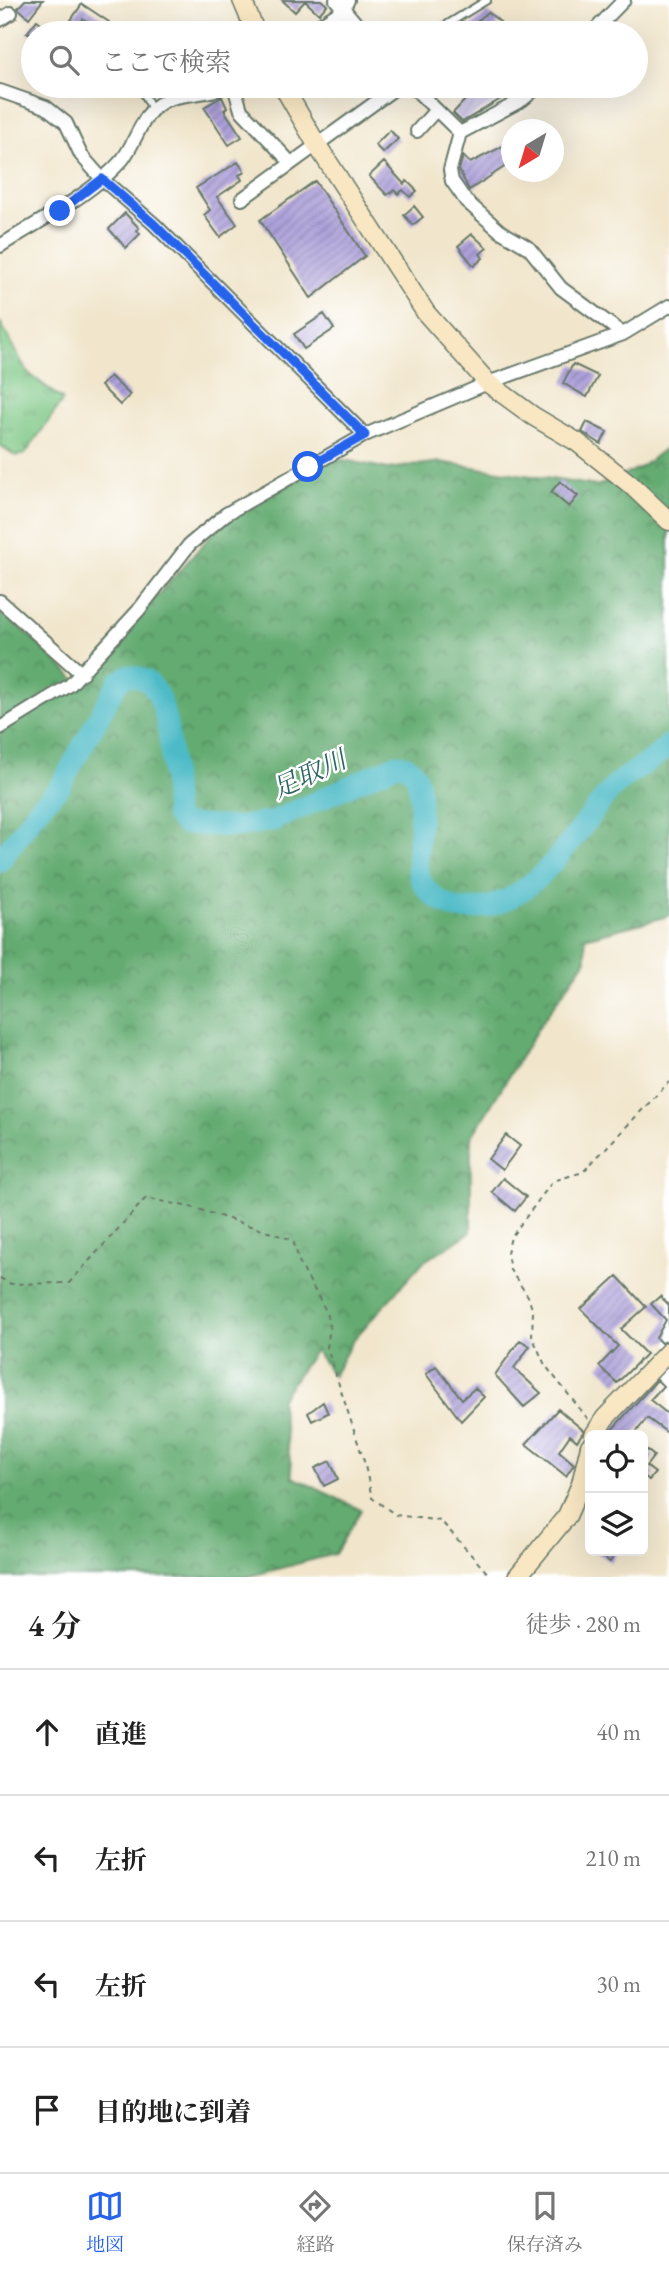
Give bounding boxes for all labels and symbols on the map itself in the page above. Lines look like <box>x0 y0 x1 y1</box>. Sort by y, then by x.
north arrow <box>501 119 564 182</box>
route end <box>44 195 75 226</box>
route start <box>292 451 323 482</box>
water label: 足取川 <box>266 741 354 806</box>

